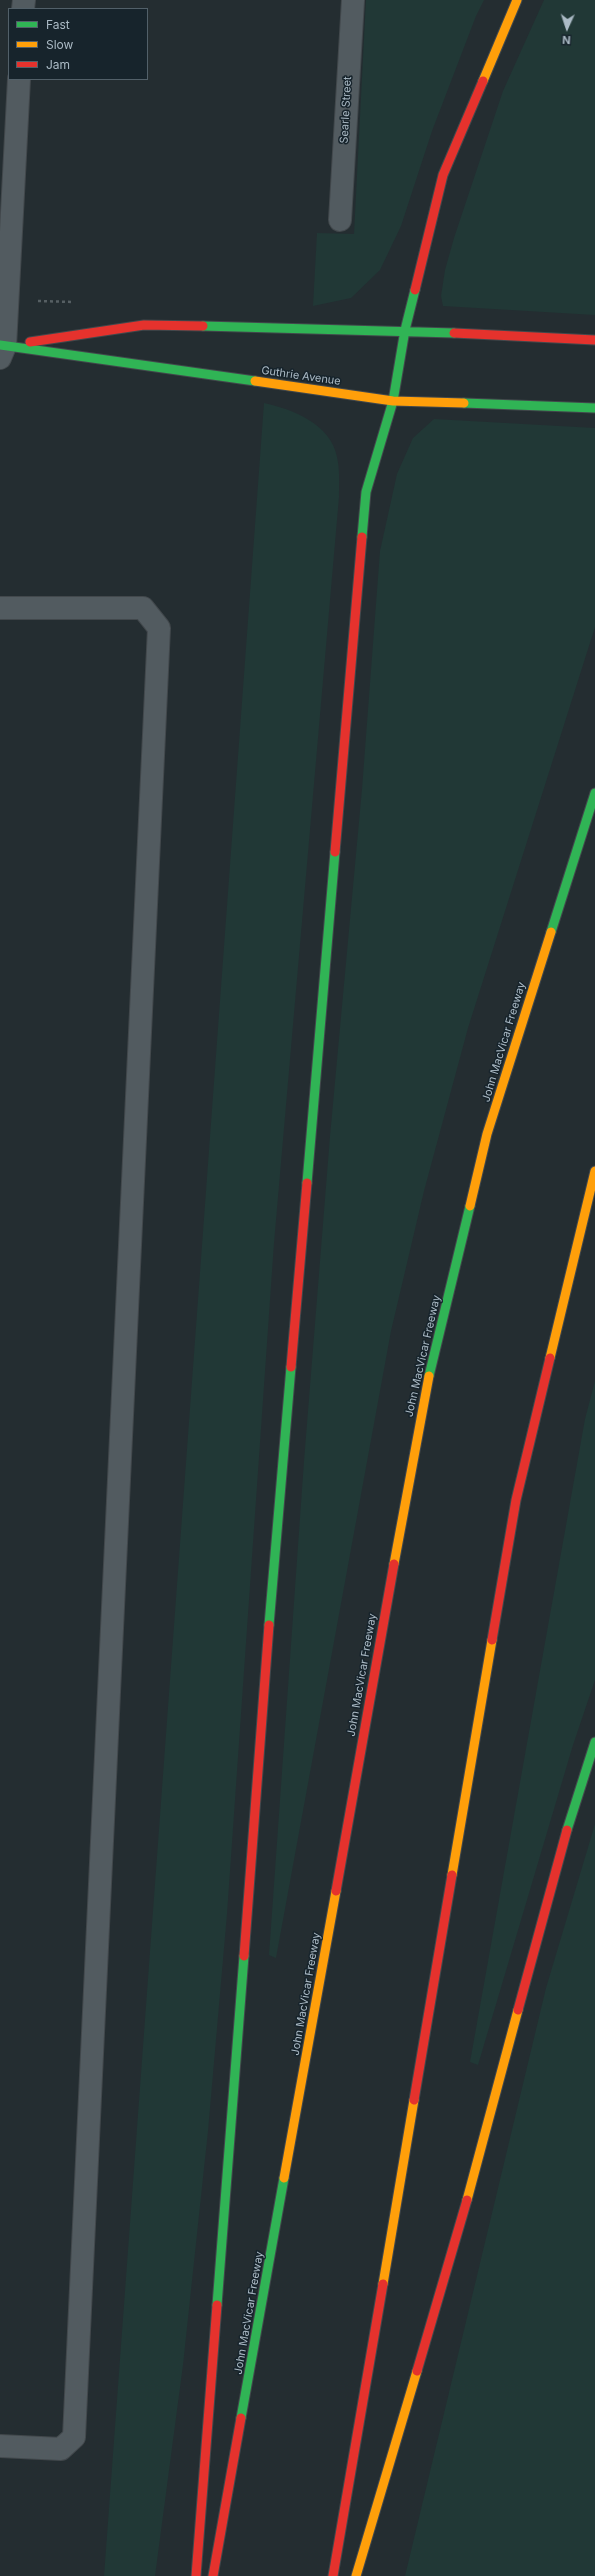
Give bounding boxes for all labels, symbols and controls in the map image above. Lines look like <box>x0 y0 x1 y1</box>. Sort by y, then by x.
legend <box>8 8 148 80</box>
north arrow <box>547 8 587 48</box>
text: Fast <box>46 17 70 32</box>
text: N <box>562 33 571 47</box>
text: Slow <box>46 37 73 52</box>
text: Jam <box>46 57 70 72</box>
street label: Searle Street <box>338 76 354 144</box>
street label: Guthrie Avenue <box>261 364 341 388</box>
street label: John MacVicar Freeway <box>479 980 529 1104</box>
street label: John MacVicar Freeway <box>403 1294 443 1418</box>
street label: John MacVicar Freeway <box>345 1612 379 1738</box>
street label: John MacVicar Freeway <box>289 1931 323 2057</box>
street label: John MacVicar Freeway <box>232 2250 266 2376</box>

